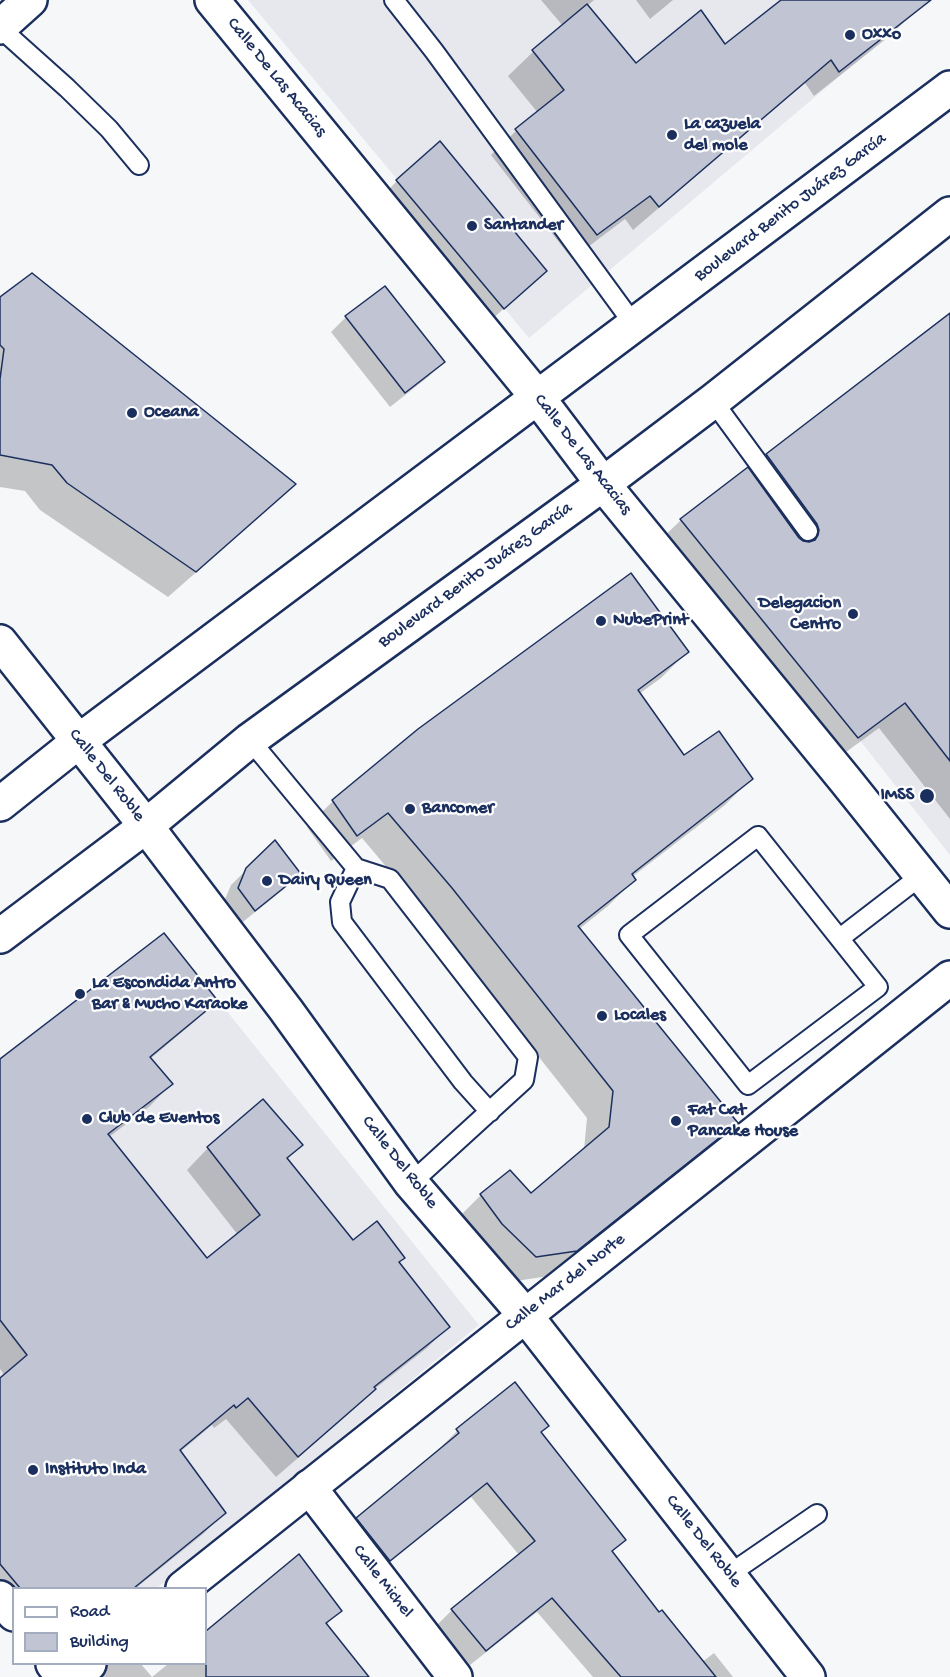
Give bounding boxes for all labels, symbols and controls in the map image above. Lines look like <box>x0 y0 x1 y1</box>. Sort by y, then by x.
street label: Calle De Las Acacias <box>221 14 331 142</box>
place label: Oxxo <box>862 24 901 46</box>
marker: Oxxo <box>843 28 857 42</box>
place label: La cazuela del mole <box>684 114 761 156</box>
marker: La cazuela del mole <box>665 128 679 142</box>
street label: Boulevard Benito Juárez García <box>691 129 891 287</box>
place label: Santander <box>484 215 563 237</box>
marker: Santander <box>465 219 479 233</box>
street label: Calle De Las Acacias <box>528 390 636 520</box>
place label: Oceana <box>144 402 199 424</box>
marker: Oceana <box>125 406 139 420</box>
street label: Boulevard Benito Juárez García <box>375 498 577 654</box>
place label: Delegacion Centro <box>759 593 841 636</box>
marker: Delegacion Centro <box>846 607 860 621</box>
place label: NubePrint <box>613 610 688 632</box>
marker: NubePrint <box>594 614 608 628</box>
street label: Calle Del Roble <box>63 725 149 827</box>
place label: IMSS <box>880 785 914 807</box>
marker: IMSS <box>918 787 936 805</box>
place label: Bancomer <box>422 798 494 820</box>
marker: Bancomer <box>403 802 417 816</box>
place label: Dairy Queen <box>279 870 372 892</box>
marker: Dairy Queen <box>260 874 274 888</box>
place label: La Escondida Antro Bar & Mucho Karaoke <box>92 973 248 1016</box>
marker: La Escondida Antro Bar & Mucho Karaoke <box>73 987 87 1001</box>
place label: Locales <box>614 1005 666 1027</box>
marker: Locales <box>595 1009 609 1023</box>
place label: Fat Cat Pancake House <box>688 1100 798 1142</box>
place label: Club de Eventos <box>99 1108 219 1130</box>
marker: Club de Eventos <box>80 1112 94 1126</box>
street label: Calle Del Roble <box>356 1112 442 1214</box>
marker: Fat Cat Pancake House <box>669 1114 683 1128</box>
street label: Calle Mar del Norte <box>502 1229 630 1337</box>
place label: Instituto Inda <box>45 1459 146 1481</box>
marker: Instituto Inda <box>26 1463 40 1477</box>
street label: Calle Del Roble <box>660 1491 746 1593</box>
street label: Calle Michel <box>347 1541 417 1623</box>
legend <box>12 1587 207 1665</box>
text: Road <box>70 1602 109 1623</box>
text: Building <box>70 1632 129 1653</box>

